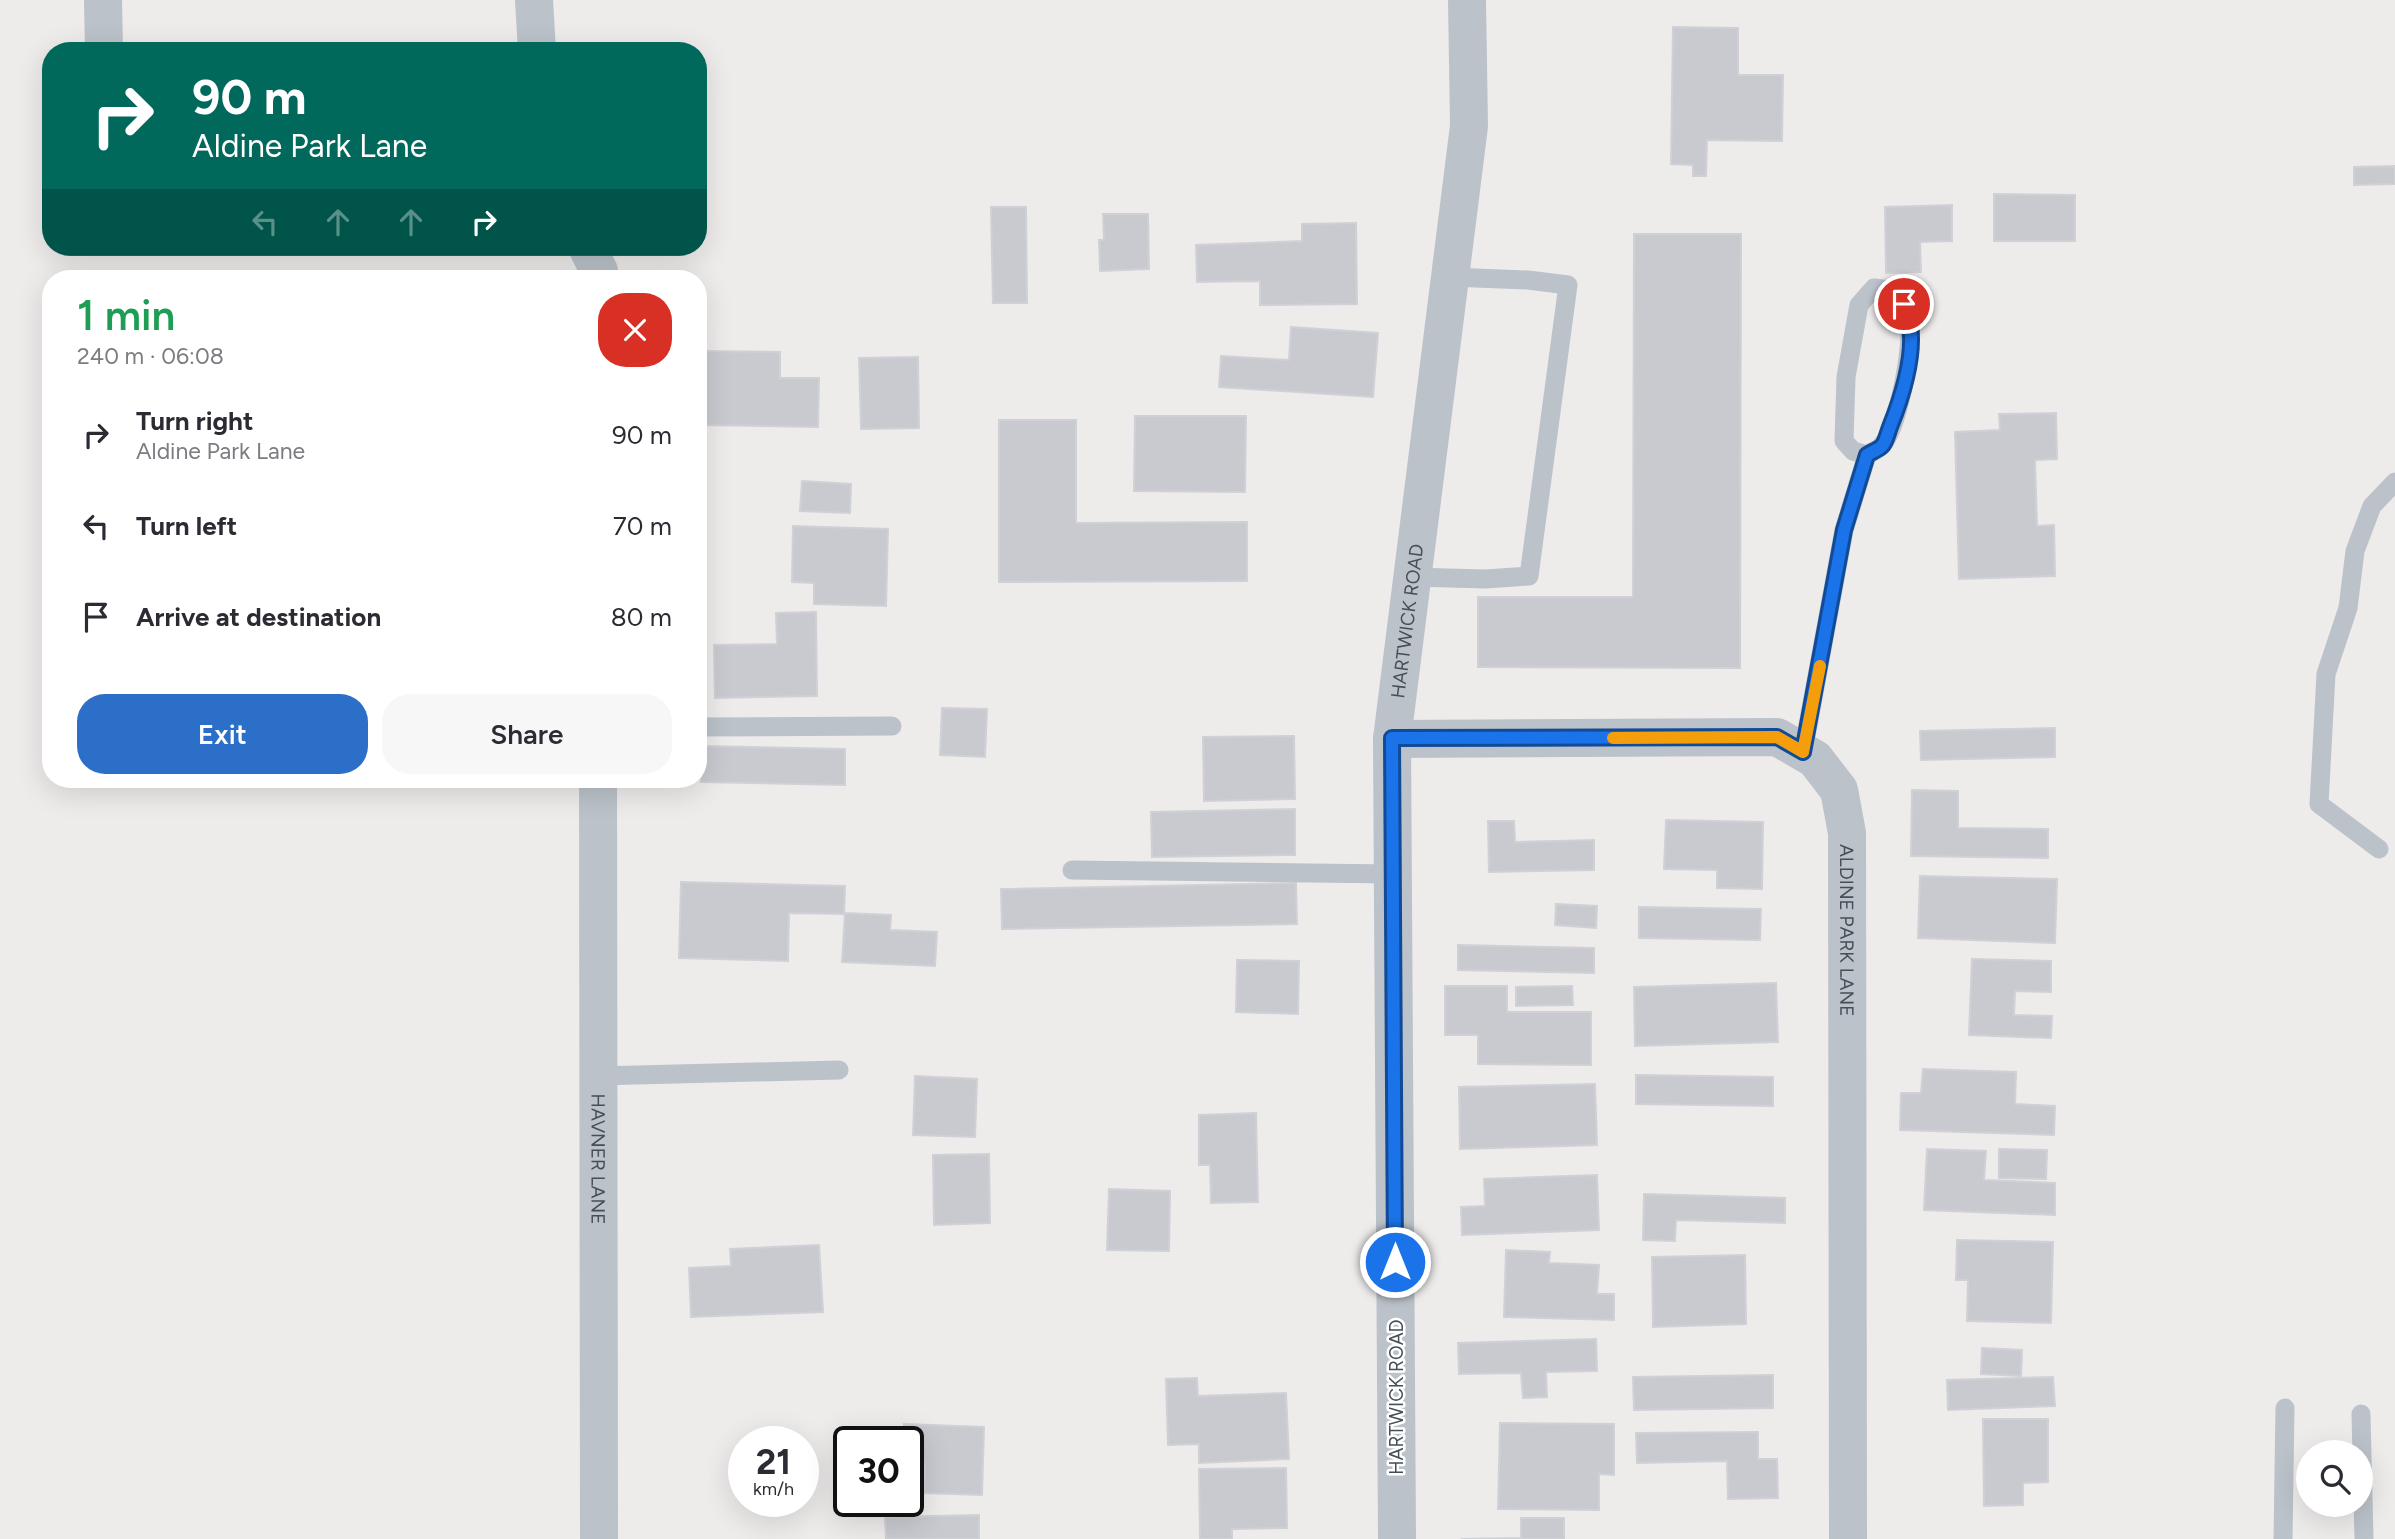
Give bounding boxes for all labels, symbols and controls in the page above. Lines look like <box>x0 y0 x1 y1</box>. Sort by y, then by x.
text: 90 m <box>192 67 307 126</box>
icon: right <box>77 70 168 161</box>
text: Aldine Park Lane <box>192 127 427 165</box>
icon: left <box>246 203 284 241</box>
icon: ahead <box>319 203 357 241</box>
icon: ahead <box>392 203 430 241</box>
icon: right <box>465 203 503 241</box>
pin <box>1874 274 1934 334</box>
icon: arrive <box>1885 285 1923 323</box>
text: 1 min <box>77 290 175 341</box>
button: close <box>598 293 672 367</box>
text: 240 m · 06:08 <box>77 342 224 370</box>
text: Turn right <box>136 405 253 437</box>
icon: right <box>77 416 115 454</box>
text: 90 m <box>612 419 672 451</box>
text: Aldine Park Lane <box>136 437 305 465</box>
icon: left <box>77 507 115 545</box>
text: Turn left <box>136 510 237 542</box>
text: 70 m <box>613 510 672 542</box>
street label: HARTWICK ROAD <box>1386 542 1428 700</box>
icon: arrive <box>77 598 115 636</box>
text: Arrive at destination <box>136 601 381 633</box>
text: 80 m <box>611 601 672 633</box>
button: Exit <box>77 694 368 774</box>
button: Share <box>382 694 672 774</box>
street label: ALDINE PARK LANE <box>1836 844 1859 1016</box>
street label: HAVNER LANE <box>587 1094 610 1224</box>
position arrow <box>1358 1225 1432 1299</box>
street label: HARTWICK ROAD <box>1385 1319 1408 1475</box>
speed limit sign: 30 <box>833 1426 924 1517</box>
map controls <box>2296 1440 2373 1517</box>
button: search <box>2296 1440 2373 1517</box>
text: 21 <box>756 1441 791 1483</box>
text: km/h <box>753 1478 794 1500</box>

